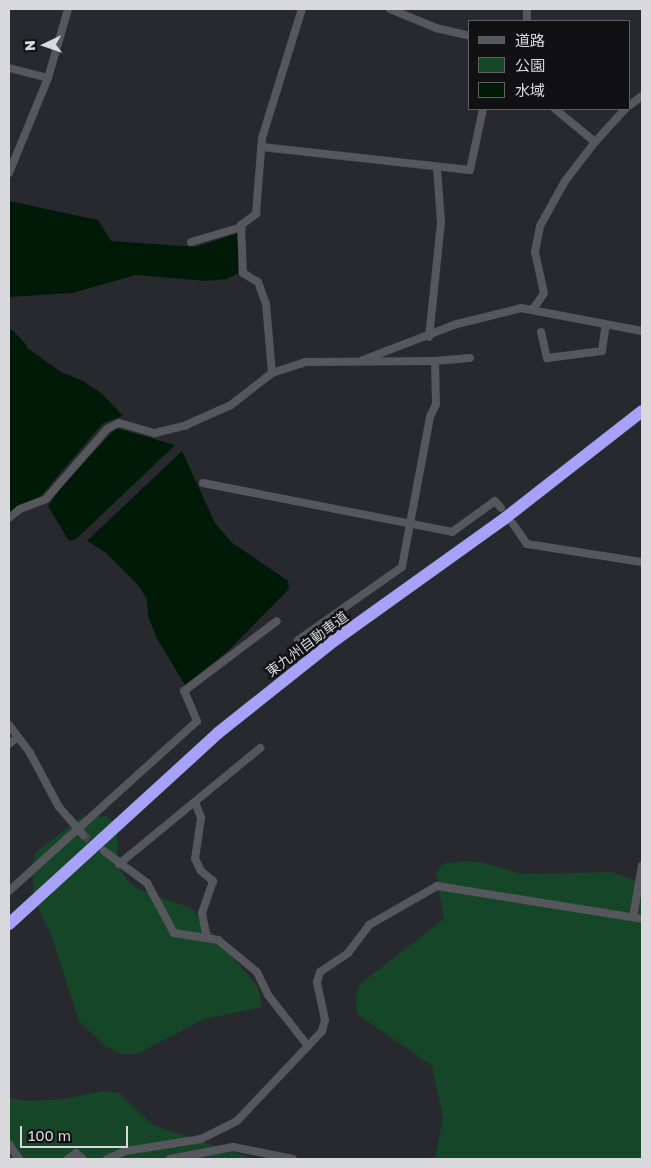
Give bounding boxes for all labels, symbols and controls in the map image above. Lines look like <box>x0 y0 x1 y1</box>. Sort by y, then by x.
north arrow <box>20 20 70 70</box>
legend <box>468 20 631 110</box>
text: 道路 <box>515 31 545 49</box>
text: N <box>21 40 38 52</box>
text: 公園 <box>515 56 545 74</box>
text: 水域 <box>515 81 545 99</box>
street label: 東九州自動車道 <box>263 608 351 680</box>
scale bar <box>22 1116 130 1148</box>
text: 100 m <box>28 1126 71 1144</box>

